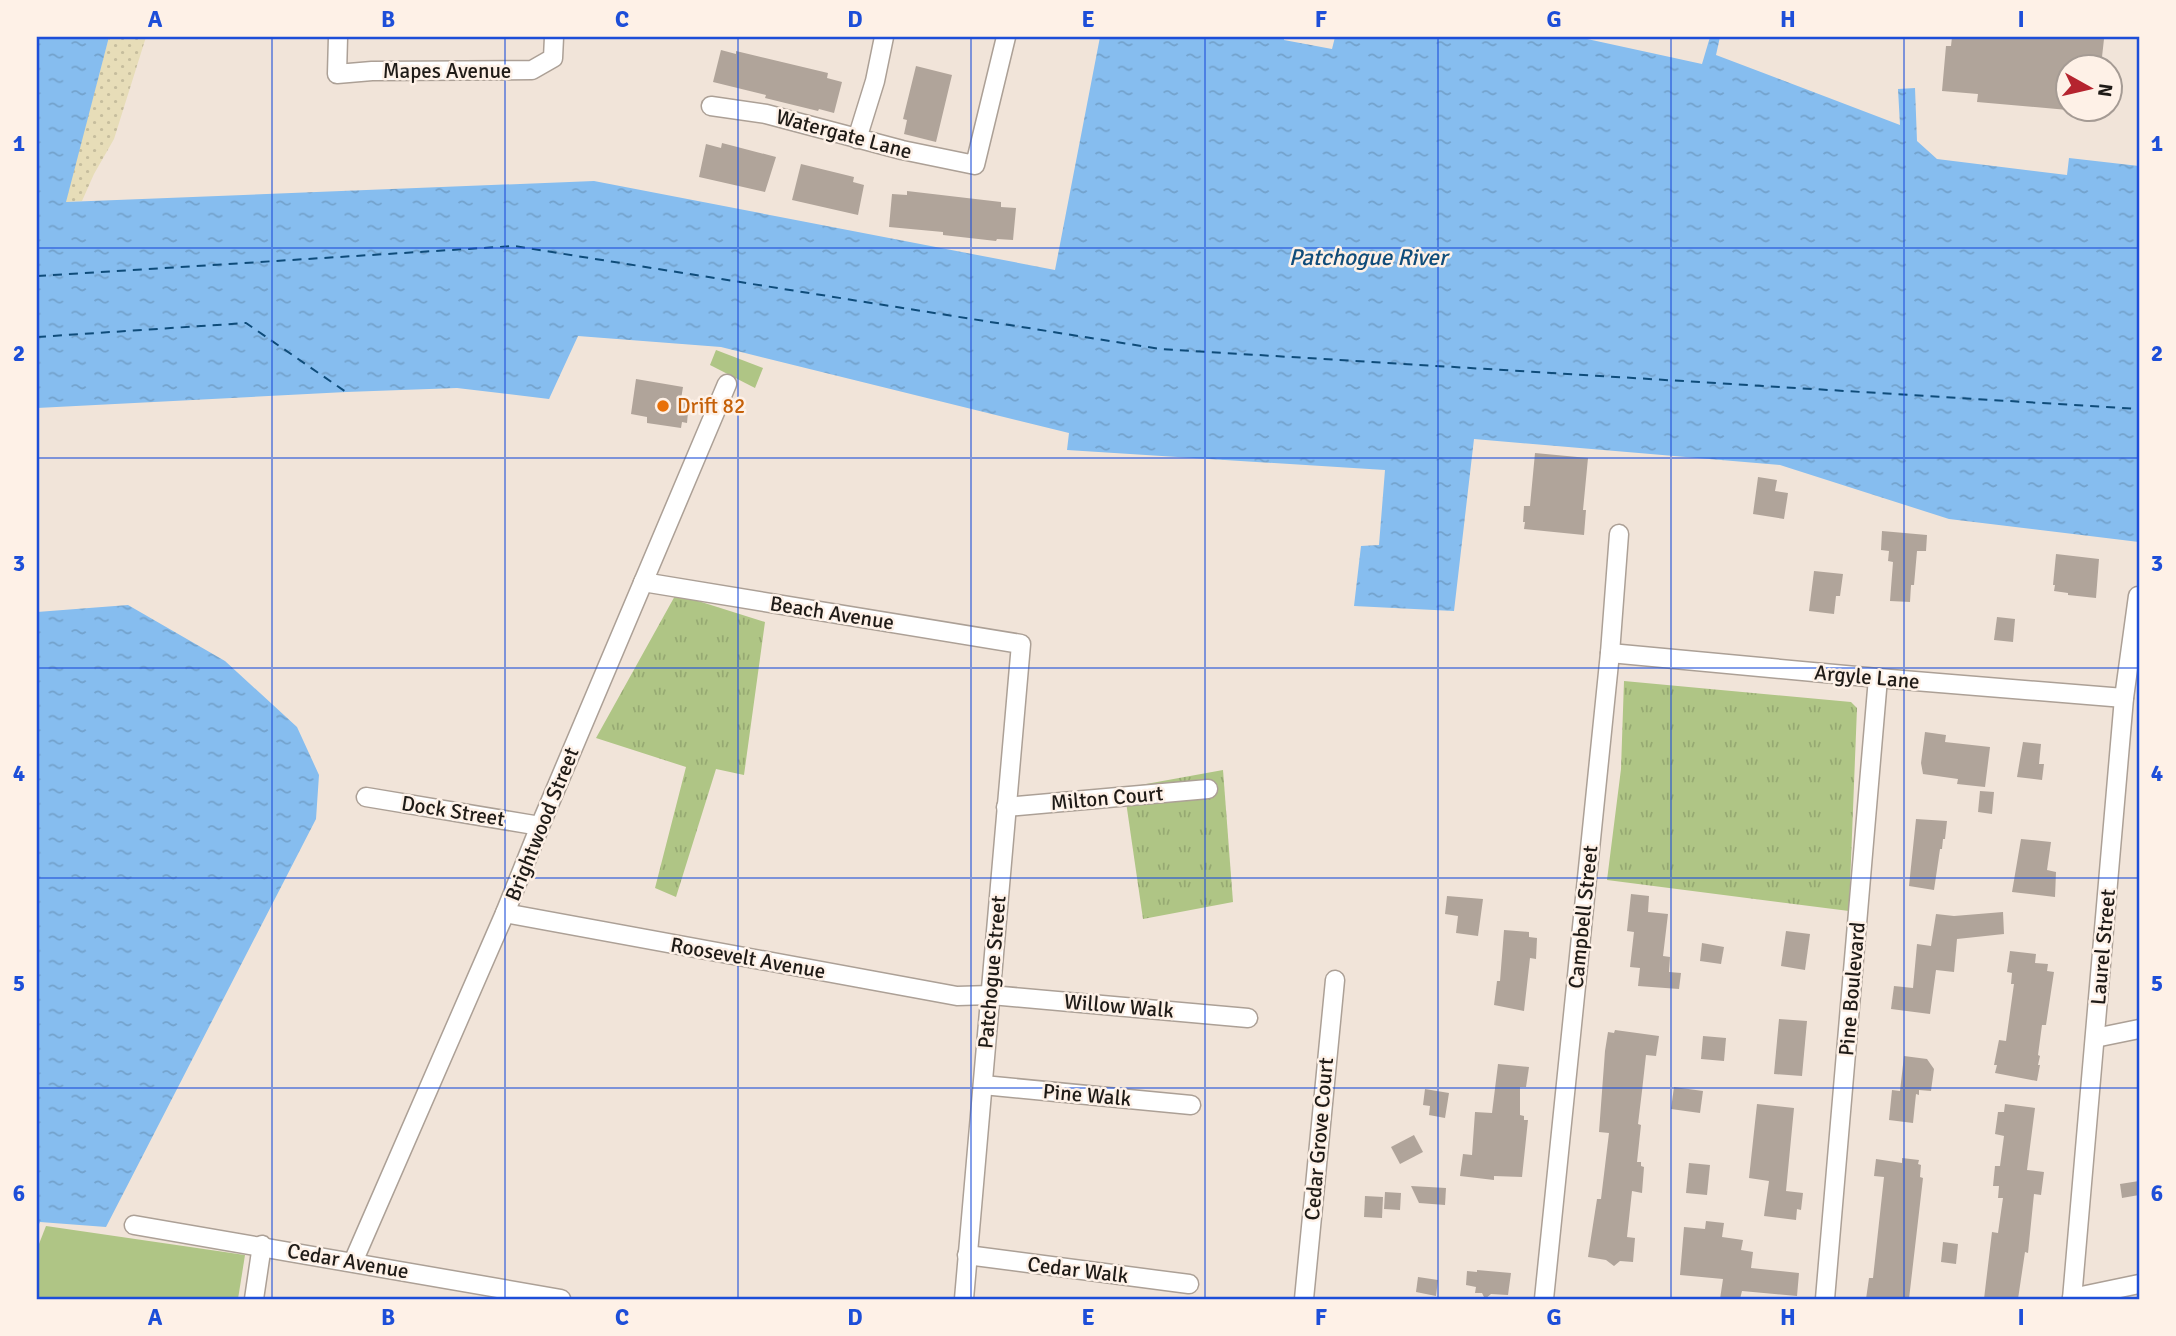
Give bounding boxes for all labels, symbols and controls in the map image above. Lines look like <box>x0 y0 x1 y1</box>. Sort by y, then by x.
text: A <box>148 5 163 34</box>
text: B <box>381 5 395 34</box>
text: C <box>615 5 629 34</box>
text: D <box>847 5 863 34</box>
text: E <box>1081 5 1095 34</box>
text: F <box>1315 5 1327 34</box>
text: G <box>1546 5 1562 34</box>
text: H <box>1780 5 1796 34</box>
text: I <box>2017 5 2025 34</box>
north arrow <box>2054 52 2124 122</box>
street label: Mapes Avenue <box>383 58 511 84</box>
text: N <box>2092 82 2118 98</box>
street label: Watergate Lane <box>773 103 915 165</box>
text: 1 <box>13 129 25 158</box>
text: 1 <box>2151 129 2163 158</box>
water label: Patchogue River <box>1289 243 1451 272</box>
text: 2 <box>13 339 25 368</box>
text: 2 <box>2151 339 2163 368</box>
place label: Drift 82 <box>677 393 745 419</box>
marker: Drift 82 <box>655 398 671 414</box>
text: 3 <box>13 549 25 578</box>
text: 3 <box>2151 549 2163 578</box>
street label: Beach Avenue <box>768 590 896 636</box>
street label: Argyle Lane <box>1813 659 1921 695</box>
street label: Brightwood Street <box>499 743 585 905</box>
text: 4 <box>13 759 25 788</box>
text: 4 <box>2151 759 2163 788</box>
street label: Milton Court <box>1050 780 1164 816</box>
street label: Dock Street <box>399 790 507 832</box>
street label: Campbell Street <box>1563 844 1603 990</box>
street label: Laurel Street <box>2085 888 2121 1006</box>
street label: Patchogue Street <box>972 894 1012 1050</box>
street label: Pine Boulevard <box>1833 921 1871 1057</box>
street label: Roosevelt Avenue <box>668 932 828 984</box>
text: 5 <box>13 969 25 998</box>
text: 5 <box>2151 969 2163 998</box>
street label: Willow Walk <box>1063 988 1176 1024</box>
street label: Cedar Grove Court <box>1299 1056 1339 1222</box>
street label: Pine Walk <box>1042 1078 1133 1112</box>
text: 6 <box>13 1179 25 1208</box>
text: 6 <box>2151 1179 2163 1208</box>
street label: Cedar Avenue <box>285 1238 411 1284</box>
street label: Cedar Walk <box>1026 1251 1130 1289</box>
text: A <box>148 1303 163 1332</box>
text: B <box>381 1303 395 1332</box>
text: C <box>615 1303 629 1332</box>
text: D <box>847 1303 863 1332</box>
text: E <box>1081 1303 1095 1332</box>
text: F <box>1315 1303 1327 1332</box>
text: G <box>1546 1303 1562 1332</box>
text: H <box>1780 1303 1796 1332</box>
text: I <box>2017 1303 2025 1332</box>

